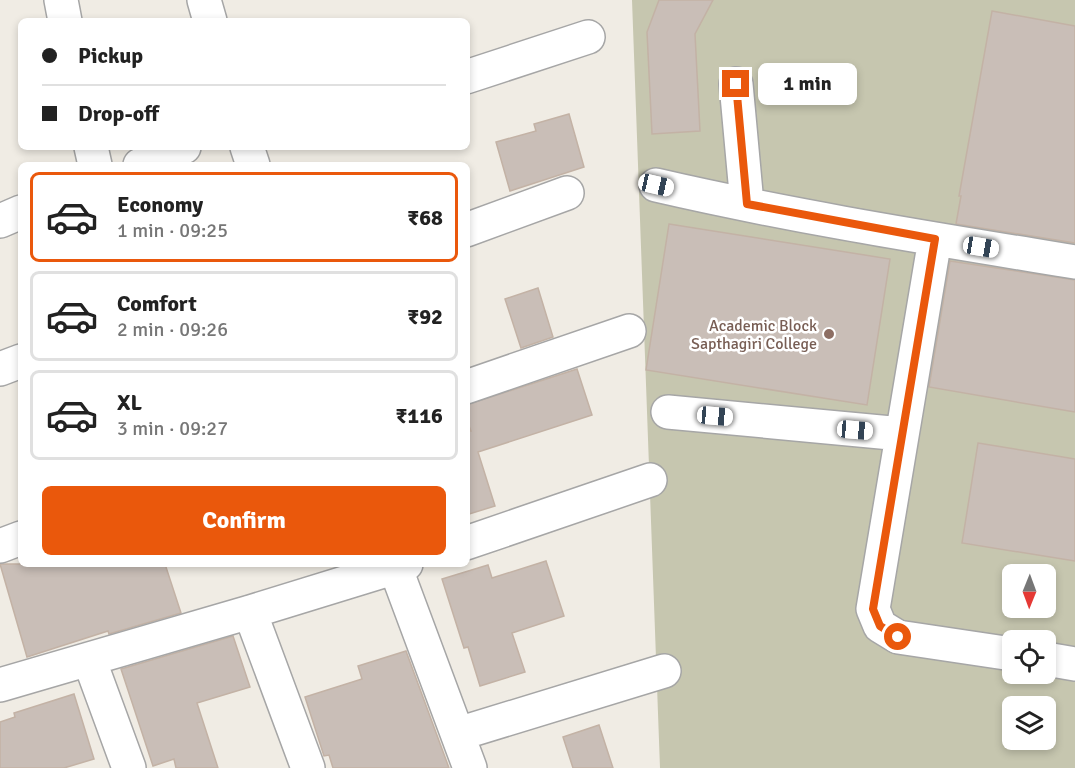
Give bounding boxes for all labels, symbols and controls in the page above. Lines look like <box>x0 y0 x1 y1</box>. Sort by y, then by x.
text: Pickup <box>78 42 143 69</box>
callout: 1 min <box>757 63 856 105</box>
route end <box>722 70 749 97</box>
text: 1 min <box>783 71 832 96</box>
text: Drop-off <box>78 100 159 127</box>
car <box>636 172 676 198</box>
icon: car <box>45 190 99 244</box>
text: Economy <box>117 191 203 218</box>
text: ₹68 <box>407 204 443 231</box>
text: 1 min · 09:25 <box>117 218 228 243</box>
car <box>962 235 1000 259</box>
icon: car <box>45 289 99 343</box>
text: Comfort <box>117 290 197 317</box>
text: ₹92 <box>407 303 443 330</box>
place label: Academic Block Sapthagiri College <box>691 316 817 354</box>
text: 2 min · 09:26 <box>117 317 228 342</box>
marker: Academic Block Sapthagiri College <box>822 327 836 341</box>
icon: car <box>45 388 99 442</box>
text: XL <box>117 389 142 416</box>
text: ₹116 <box>395 402 443 429</box>
car <box>696 405 734 427</box>
text: 3 min · 09:27 <box>117 416 228 441</box>
car <box>836 419 874 441</box>
button: Confirm <box>42 486 446 555</box>
north arrow <box>1002 564 1056 618</box>
map controls <box>1002 564 1056 750</box>
route start <box>884 623 911 650</box>
button: locate <box>1002 630 1056 684</box>
button: layers <box>1002 696 1056 750</box>

